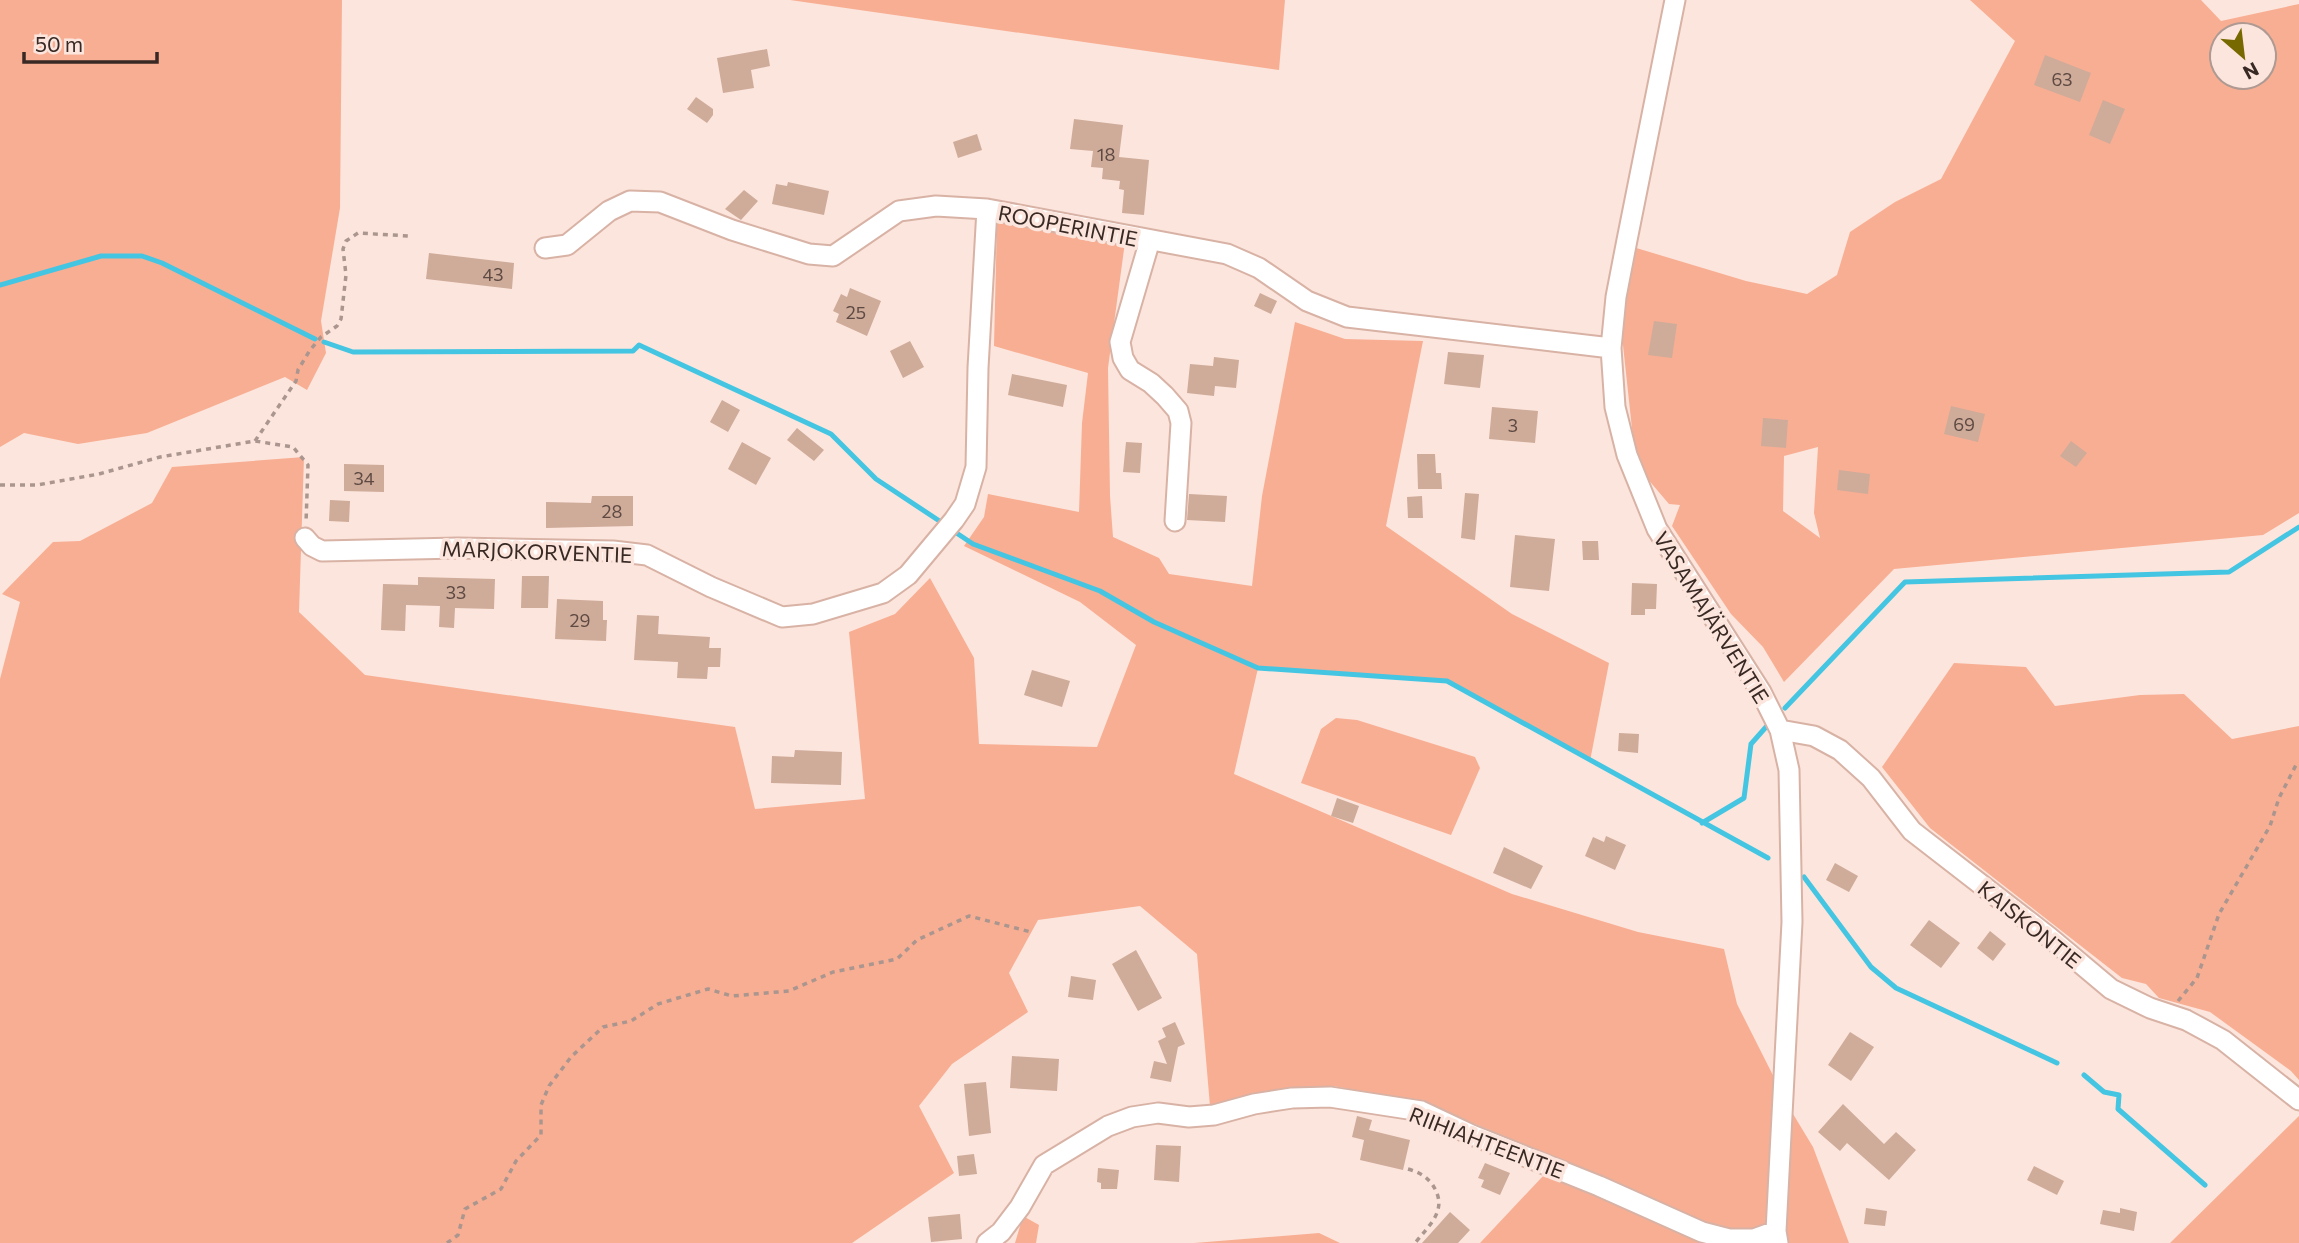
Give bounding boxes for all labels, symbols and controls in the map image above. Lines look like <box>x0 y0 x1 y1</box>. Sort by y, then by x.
scale bar <box>24 21 158 65</box>
north arrow <box>2208 21 2278 91</box>
text: 50 m <box>35 31 83 56</box>
text: N <box>2240 58 2263 85</box>
house number: 63 <box>2051 68 2073 90</box>
house number: 18 <box>1097 143 1115 165</box>
street label: ROOPERINTIE <box>996 199 1140 251</box>
house number: 43 <box>482 263 504 285</box>
house number: 25 <box>846 301 866 323</box>
house number: 69 <box>1953 413 1975 435</box>
house number: 3 <box>1508 414 1518 436</box>
house number: 34 <box>353 467 375 489</box>
house number: 28 <box>602 500 623 522</box>
street label: VASAMAJÄRVENTIE <box>1649 527 1775 707</box>
street label: MARJOKORVENTIE <box>441 535 633 567</box>
house number: 33 <box>446 581 466 603</box>
house number: 29 <box>570 609 590 631</box>
street label: KAISKONTIE <box>1974 875 2086 973</box>
street label: RIIHIAHTEENTIE <box>1406 1101 1568 1183</box>

